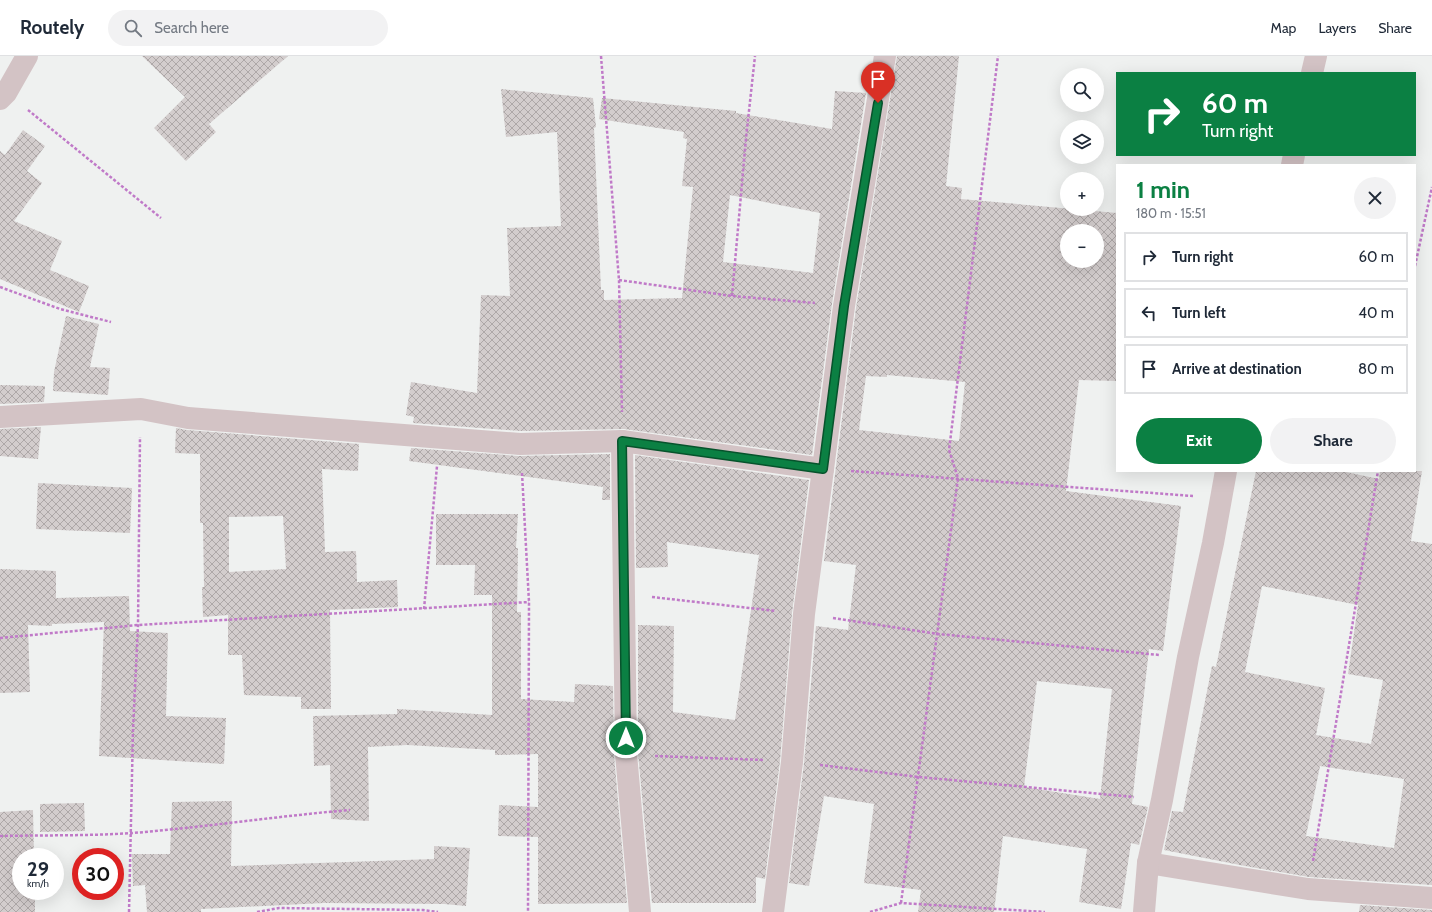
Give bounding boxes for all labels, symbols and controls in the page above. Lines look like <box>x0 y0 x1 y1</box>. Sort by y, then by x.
search box <box>108 10 388 46</box>
text: Routely <box>20 16 84 39</box>
icon: search <box>122 17 144 39</box>
text: Search here <box>154 19 229 37</box>
text: Map <box>1271 19 1296 37</box>
text: Layers <box>1318 19 1356 37</box>
text: Share <box>1378 19 1412 37</box>
pin <box>861 62 895 103</box>
icon: arrive <box>867 68 889 90</box>
map controls <box>1060 68 1104 268</box>
button: search <box>1060 68 1104 112</box>
text: 60 m <box>1202 86 1268 120</box>
icon: right <box>1136 88 1188 140</box>
button: layers <box>1060 120 1104 164</box>
text: Turn right <box>1202 120 1273 142</box>
button: + <box>1060 172 1104 216</box>
text: 1 min <box>1136 175 1190 204</box>
button: close <box>1354 177 1396 219</box>
text: 180 m · 15:51 <box>1136 205 1206 221</box>
button: − <box>1060 224 1104 268</box>
icon: right <box>1138 246 1160 268</box>
text: Turn right <box>1172 248 1233 266</box>
text: 60 m <box>1358 248 1394 266</box>
icon: left <box>1138 302 1160 324</box>
text: Turn left <box>1172 304 1226 322</box>
text: 40 m <box>1358 304 1394 322</box>
icon: arrive <box>1138 358 1160 380</box>
text: Arrive at destination <box>1172 360 1302 378</box>
text: 80 m <box>1358 360 1394 378</box>
button: Exit <box>1136 418 1262 464</box>
button: Share <box>1270 418 1396 464</box>
position arrow <box>605 717 647 759</box>
speed limit sign: 30 <box>72 848 124 900</box>
text: 29 <box>27 857 49 881</box>
text: km/h <box>27 877 49 890</box>

